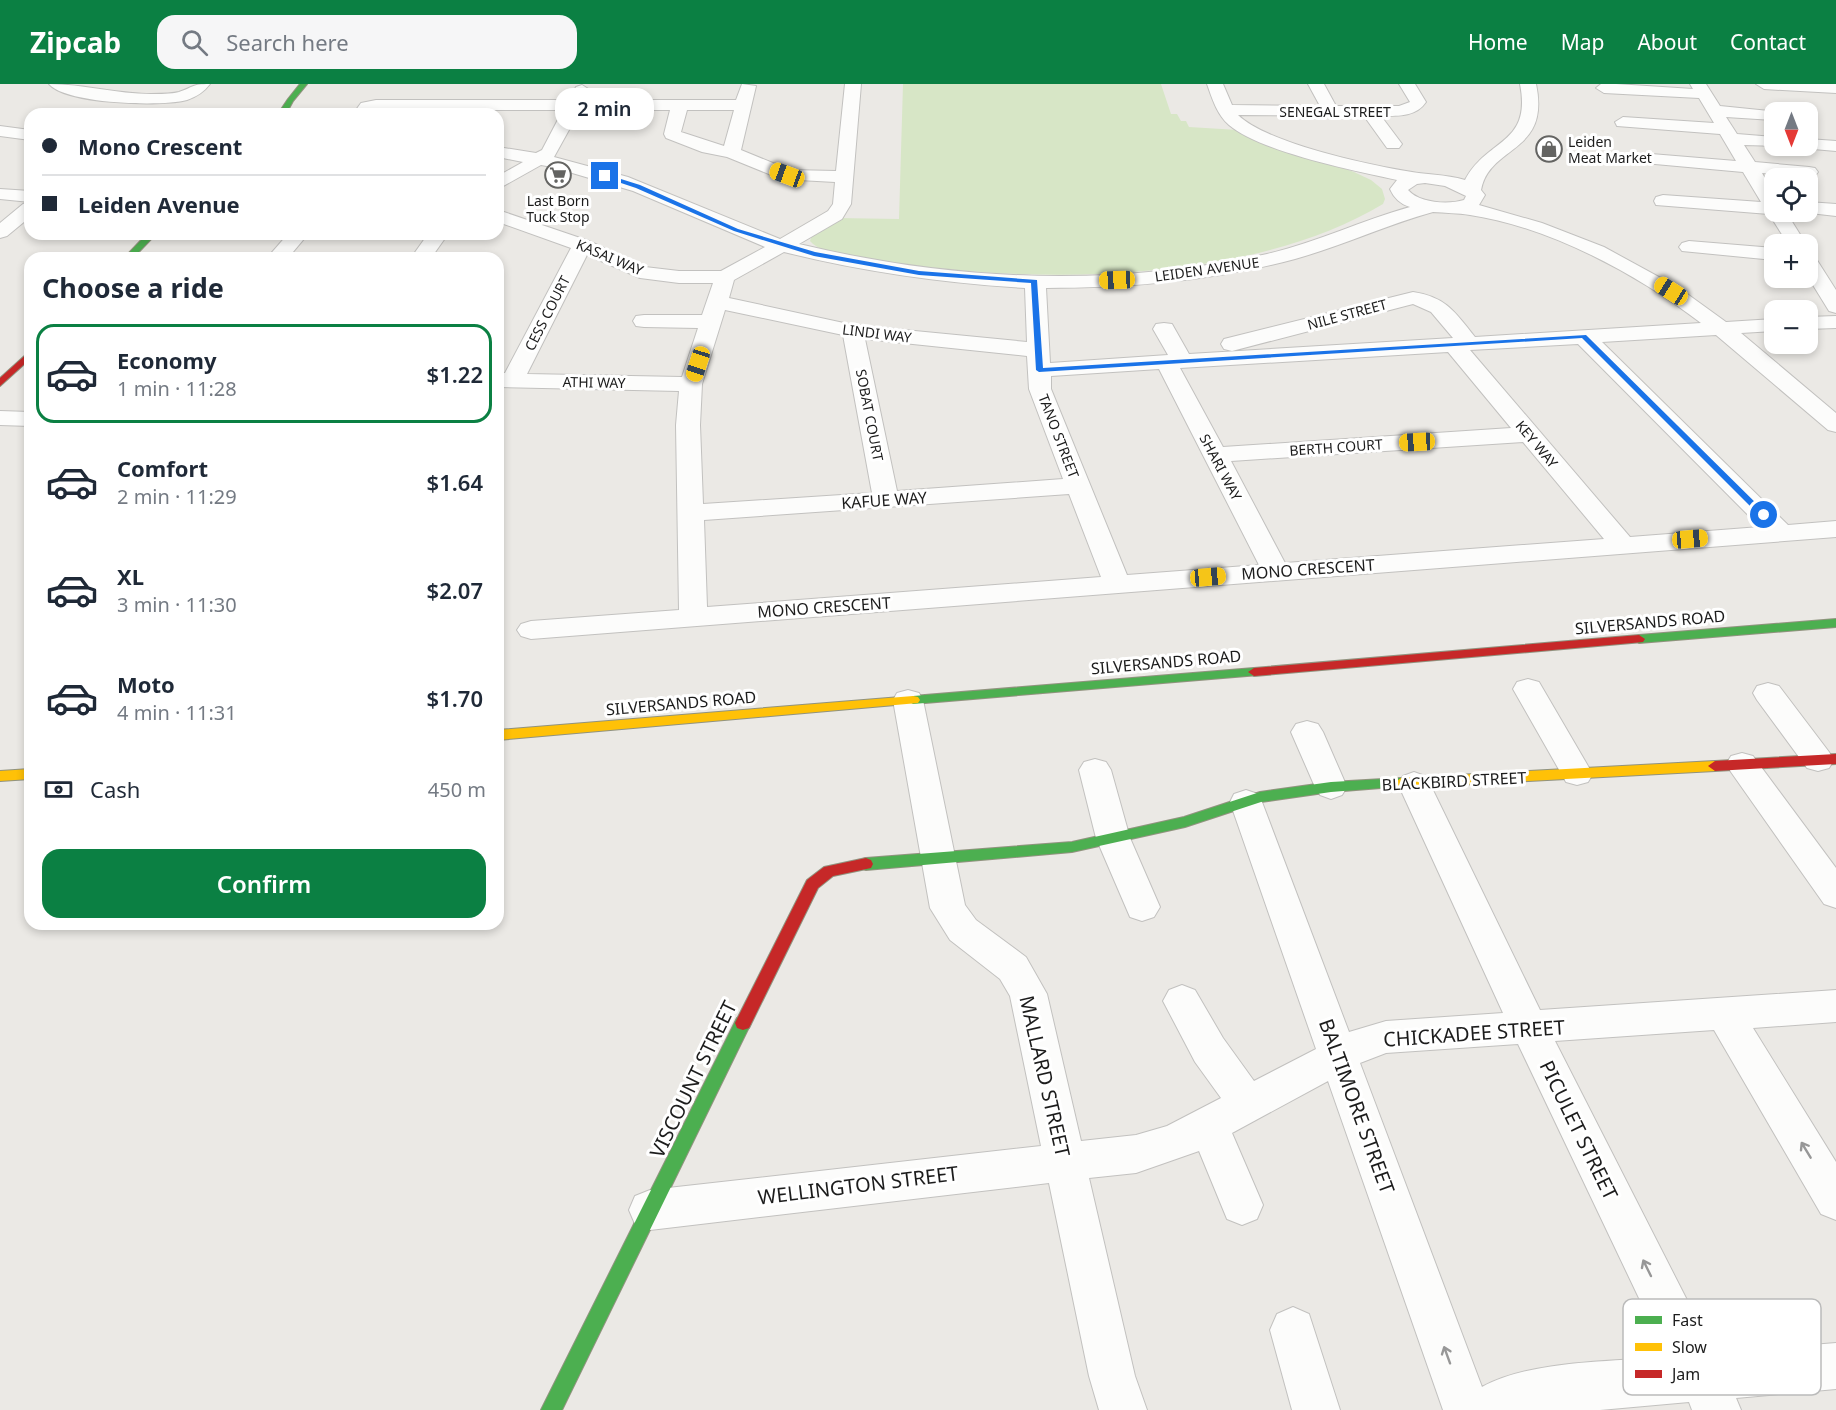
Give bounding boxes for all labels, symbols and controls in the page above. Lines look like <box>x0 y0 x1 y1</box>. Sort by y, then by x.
search box <box>157 15 577 69</box>
text: Zipcab <box>30 23 121 61</box>
icon: search <box>178 26 211 59</box>
text: Search here <box>226 27 349 57</box>
text: Home <box>1468 28 1528 56</box>
text: Map <box>1561 28 1604 56</box>
text: About <box>1637 28 1697 56</box>
text: Contact <box>1730 28 1806 56</box>
callout: 2 min <box>556 89 654 131</box>
text: 2 min <box>577 95 632 122</box>
street label: SENEGAL STREET <box>1279 102 1391 121</box>
north arrow <box>1764 102 1818 156</box>
map controls <box>1764 102 1818 354</box>
text: Mono Crescent <box>78 131 242 161</box>
place label: Leiden Meat Market <box>1568 132 1652 167</box>
shop icon: Leiden Meat Market <box>1534 134 1564 164</box>
supermarket icon: Last Born Tuck Stop <box>543 160 573 190</box>
car <box>767 160 807 190</box>
route end <box>591 162 618 189</box>
button: locate <box>1764 168 1818 222</box>
text: Leiden Avenue <box>78 189 240 219</box>
place label: Last Born Tuck Stop <box>526 191 590 226</box>
street label: KASAI WAY <box>574 234 647 280</box>
button: + <box>1764 234 1818 288</box>
street label: LEIDEN AVENUE <box>1153 252 1261 286</box>
text: Choose a ride <box>42 269 224 306</box>
car <box>1099 270 1135 290</box>
street label: CESS COURT <box>520 272 574 354</box>
car <box>1651 274 1691 308</box>
street label: NILE STREET <box>1305 294 1389 334</box>
button: − <box>1764 300 1818 354</box>
street label: LINDI WAY <box>841 319 913 347</box>
car <box>684 344 712 384</box>
text: Economy <box>117 345 216 375</box>
icon: car <box>45 347 99 401</box>
text: $1.22 <box>427 359 483 389</box>
street label: SOBAT COURT <box>852 367 888 463</box>
street label: ATHI WAY <box>562 372 626 392</box>
text: 1 min · 11:28 <box>117 375 237 402</box>
street label: TANO STREET <box>1034 391 1084 481</box>
street label: KEY WAY <box>1512 416 1562 472</box>
street label: SHARI WAY <box>1196 430 1246 504</box>
car <box>1399 432 1435 452</box>
street label: BERTH COURT <box>1289 434 1384 460</box>
text: Comfort <box>117 453 208 483</box>
icon: car <box>45 455 99 509</box>
text: $1.64 <box>427 467 483 497</box>
text: 2 min · 11:29 <box>117 483 237 510</box>
street label: KAFUE WAY <box>840 486 928 514</box>
route start <box>1750 501 1777 528</box>
car <box>1671 528 1709 550</box>
street label: MONO CRESCENT <box>1241 553 1376 585</box>
text: XL <box>117 561 144 591</box>
icon: car <box>45 563 99 617</box>
car <box>1189 566 1227 588</box>
text: $2.07 <box>427 575 483 605</box>
text: 3 min · 11:30 <box>117 591 237 618</box>
street label: MONO CRESCENT <box>757 591 892 623</box>
street label: SILVERSANDS ROAD <box>1574 604 1726 640</box>
street label: SILVERSANDS ROAD <box>1090 644 1242 680</box>
text: Moto <box>117 669 175 699</box>
icon: car <box>45 671 99 725</box>
text: $1.70 <box>427 683 483 713</box>
street label: SILVERSANDS ROAD <box>605 685 757 721</box>
text: 4 min · 11:31 <box>117 699 237 726</box>
street label: BLACKBIRD STREET <box>1381 766 1527 796</box>
icon: cash <box>42 773 75 806</box>
text: Cash <box>90 774 140 804</box>
text: 450 m <box>428 776 486 803</box>
button: Confirm <box>42 849 486 918</box>
street label: MALLARD STREET <box>1013 993 1077 1159</box>
street label: VISCOUNT STREET <box>643 996 743 1162</box>
street label: CHICKADEE STREET <box>1382 1013 1566 1053</box>
street label: BALTIMORE STREET <box>1313 1015 1401 1197</box>
street label: PICULET STREET <box>1534 1056 1624 1204</box>
one-way arrow <box>1799 1142 1811 1159</box>
street label: WELLINGTON STREET <box>756 1159 960 1211</box>
one-way arrow <box>1641 1260 1653 1278</box>
legend <box>1623 1299 1821 1395</box>
text: Fast <box>1672 1309 1703 1331</box>
text: Slow <box>1672 1336 1707 1358</box>
one-way arrow <box>1441 1346 1452 1365</box>
text: Jam <box>1670 1363 1700 1385</box>

